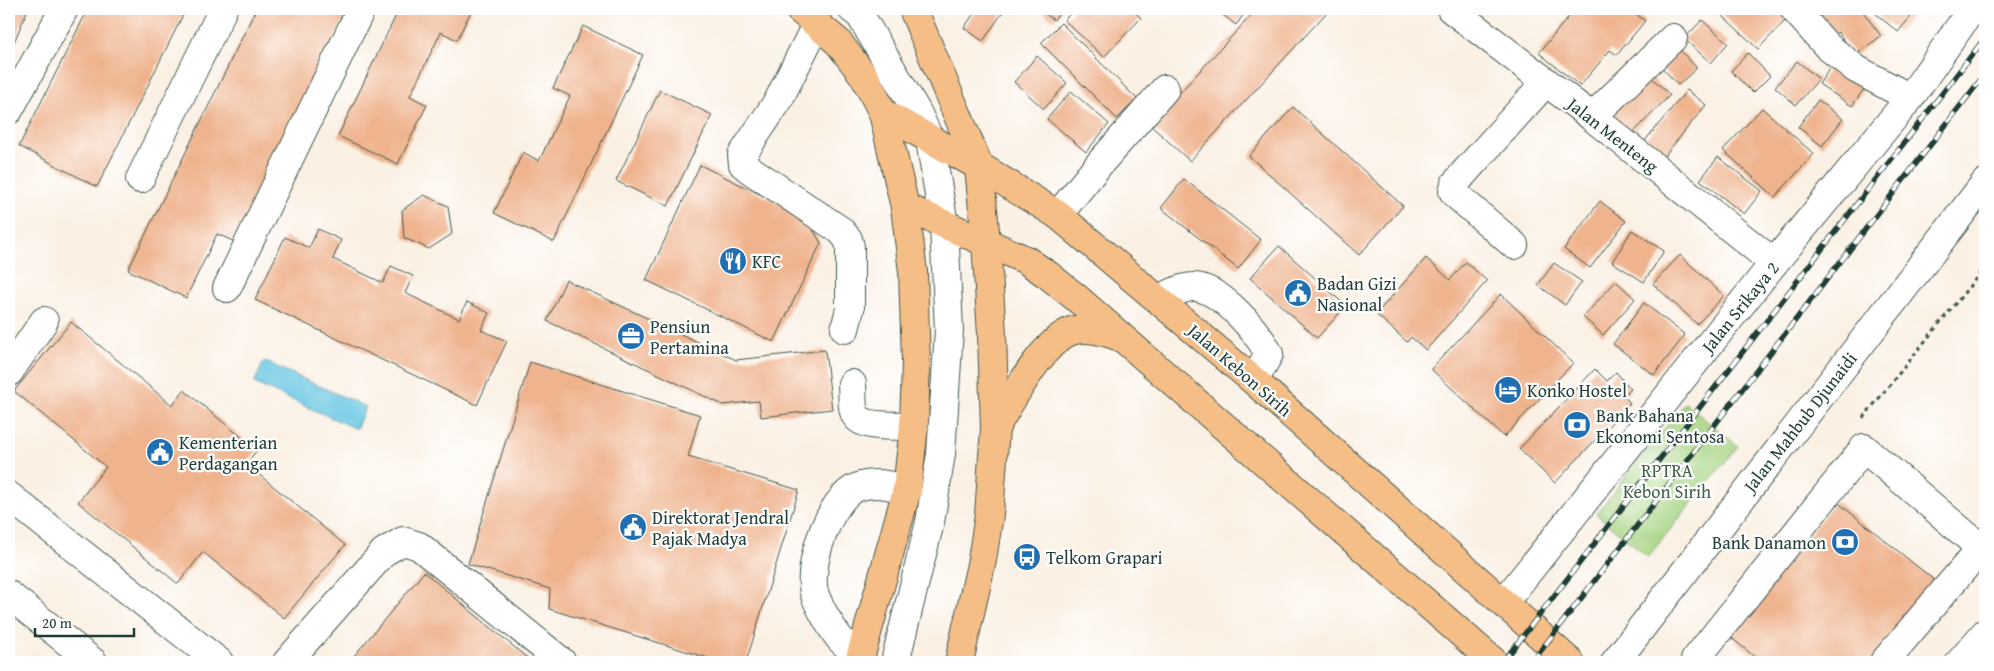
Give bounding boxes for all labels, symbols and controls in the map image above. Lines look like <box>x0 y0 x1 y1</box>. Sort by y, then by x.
street label: Jalan Menteng <box>1560 90 1664 179</box>
restaurant icon: KFC <box>718 246 748 276</box>
place label: KFC <box>752 248 781 275</box>
street label: Jalan Srikaya 2 <box>1693 256 1785 360</box>
place label: Badan Gizi Nasional <box>1317 270 1397 318</box>
public building icon: Badan Gizi Nasional <box>1283 278 1313 308</box>
place label: Pensiun Pertamina <box>650 313 729 361</box>
street label: Jalan Kebon Sirih <box>1181 316 1298 423</box>
office icon: Pensiun Pertamina <box>616 321 646 351</box>
street label: Jalan Mahbub Djunaidi <box>1735 346 1863 499</box>
hotel icon: Konko Hostel <box>1493 375 1523 405</box>
place label: Konko Hostel <box>1527 377 1627 404</box>
place label: Bank Bahana Ekonomi Sentosa <box>1596 402 1725 450</box>
bank icon: Bank Bahana Ekonomi Sentosa <box>1562 410 1592 440</box>
place label: Kementerian Perdagangan <box>179 429 278 477</box>
public building icon: Kementerian Perdagangan <box>145 437 175 467</box>
park label: RPTRA Kebon Sirih <box>1623 457 1711 505</box>
place label: Direktorat Jendral Pajak Madya <box>652 504 789 552</box>
public building icon: Direktorat Jendral Pajak Madya <box>618 512 648 542</box>
bank icon: Bank Danamon <box>1830 527 1860 557</box>
place label: Bank Danamon <box>1712 529 1826 556</box>
bus stop icon: Telkom Grapari <box>1012 542 1042 572</box>
place label: Telkom Grapari <box>1046 544 1163 571</box>
scale bar <box>35 606 134 638</box>
text: 20 m <box>42 612 73 633</box>

